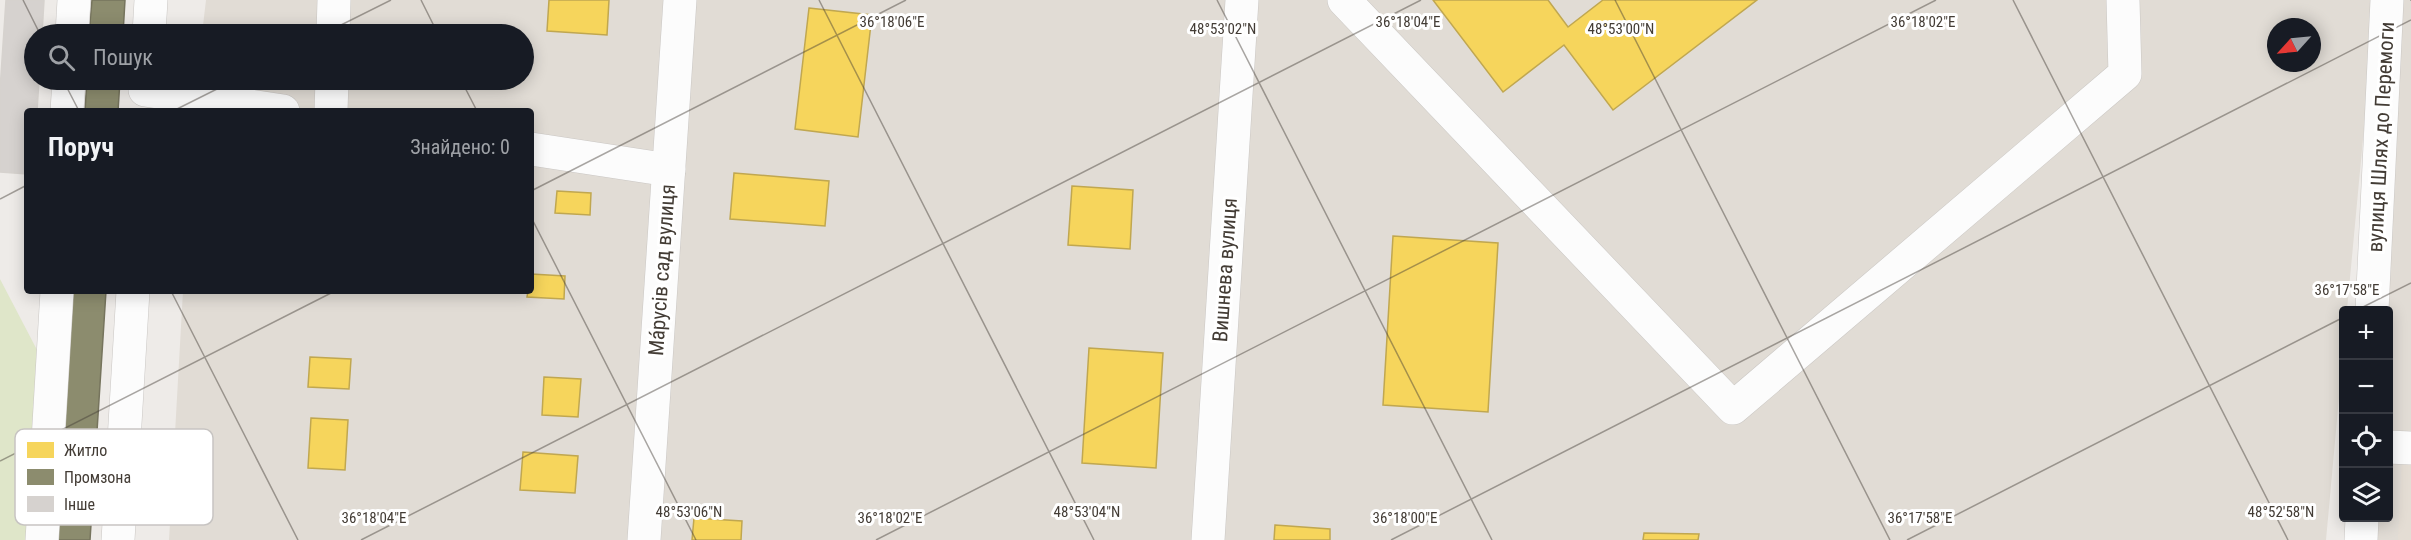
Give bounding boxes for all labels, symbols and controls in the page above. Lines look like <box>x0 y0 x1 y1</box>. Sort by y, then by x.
text: 36°18'06"E <box>860 13 924 31</box>
text: 36°18'04"E <box>1376 13 1440 31</box>
text: 36°18'02"E <box>1891 13 1955 31</box>
north arrow <box>2267 18 2321 72</box>
text: 48°53'02"N <box>1190 20 1256 38</box>
text: 48°53'00"N <box>1588 20 1654 38</box>
street label: вулиця Шлях до Перемоги <box>2363 21 2399 253</box>
search box <box>24 24 534 90</box>
icon: search <box>45 41 78 74</box>
text: Пошук <box>93 45 153 70</box>
text: Поруч <box>48 132 114 162</box>
text: Знайдено: 0 <box>410 135 510 159</box>
street label: Мáрусів сад вулиця <box>644 183 680 357</box>
street label: Вишнева вулиця <box>1208 197 1242 343</box>
text: 36°17'58"E <box>2315 281 2379 299</box>
map controls <box>2339 306 2393 522</box>
button: + <box>2339 306 2393 360</box>
button: − <box>2339 360 2393 414</box>
button: locate <box>2339 414 2393 468</box>
legend <box>15 429 213 525</box>
text: Житло <box>64 441 107 460</box>
text: Промзона <box>64 468 131 487</box>
button: layers <box>2339 468 2393 522</box>
text: Інше <box>64 495 95 514</box>
text: 48°53'06"N <box>656 503 722 521</box>
text: 48°53'04"N <box>1054 503 1120 521</box>
text: 48°52'58"N <box>2248 503 2314 521</box>
text: 36°18'04"E <box>342 509 406 527</box>
text: 36°18'02"E <box>858 509 922 527</box>
text: 36°18'00"E <box>1373 509 1437 527</box>
text: 36°17'58"E <box>1888 509 1952 527</box>

